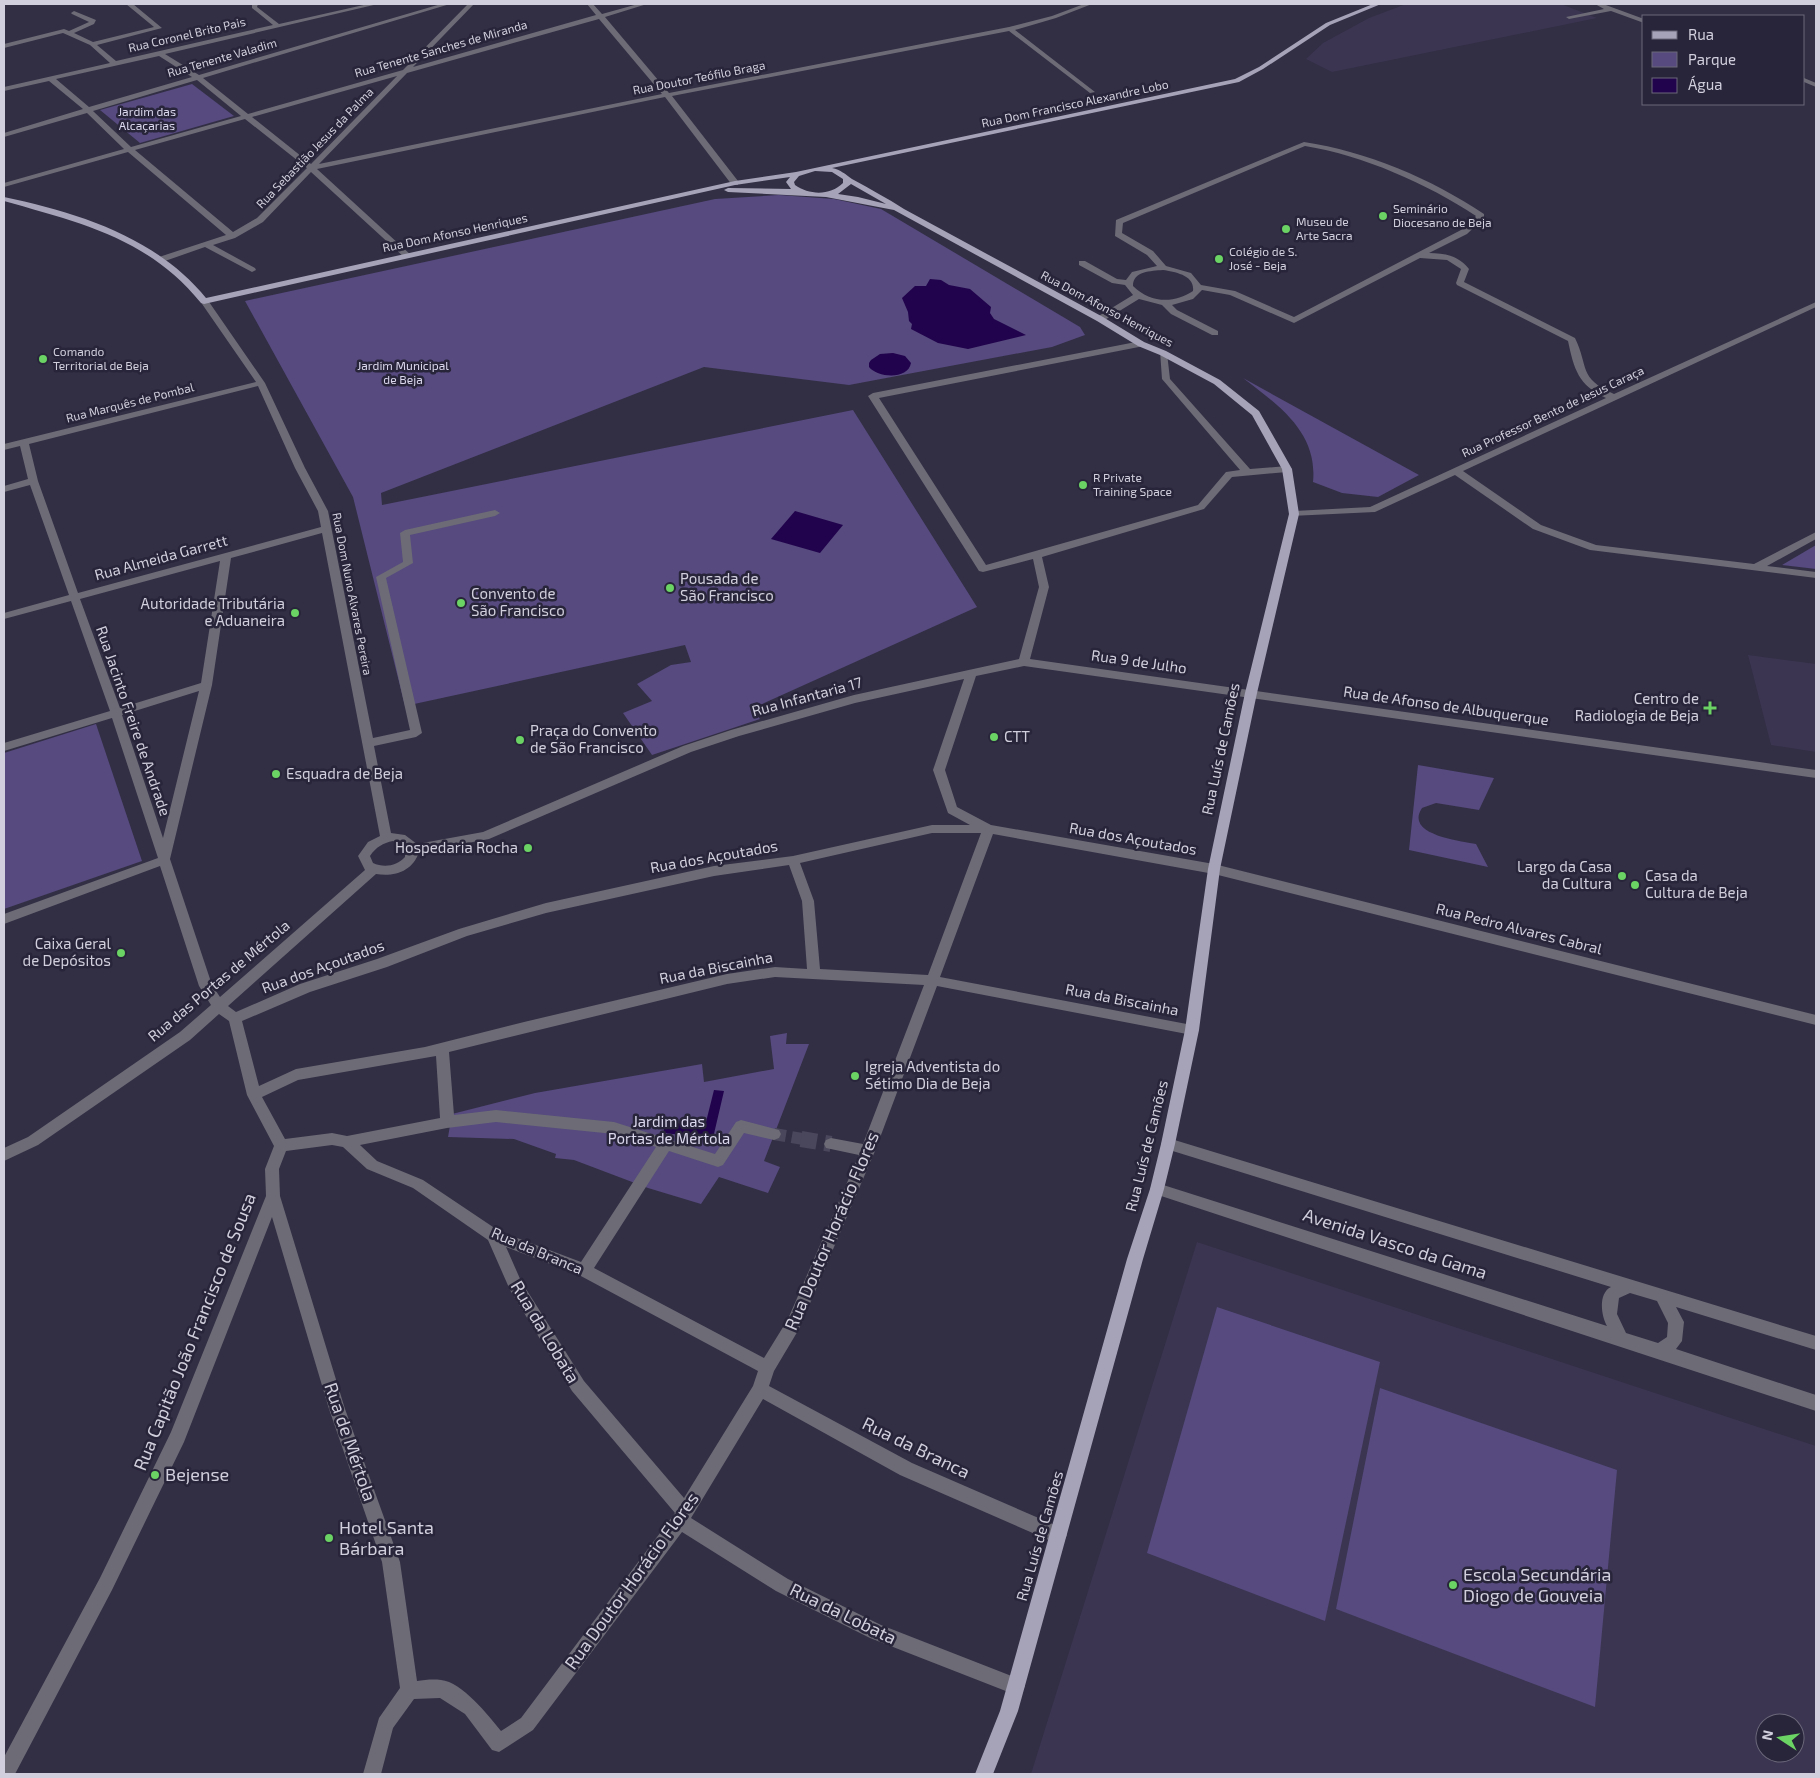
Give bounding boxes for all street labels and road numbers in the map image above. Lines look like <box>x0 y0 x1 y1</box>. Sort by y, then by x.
street label: Rua Coronel Brito Pais <box>127 14 247 54</box>
street label: Rua Tenente Sanches de Miranda <box>353 17 529 79</box>
street label: Rua Tenente Valadim <box>165 35 278 79</box>
street label: Rua Doutor Teófilo Braga <box>631 57 766 97</box>
street label: Rua Dom Francisco Alexandre Lobo <box>980 76 1170 130</box>
street label: Rua Sebastião Jesus da Palma <box>253 84 376 211</box>
street label: Rua Dom Afonso Henriques <box>381 210 529 254</box>
street label: Rua Dom Afonso Henriques <box>1039 267 1176 349</box>
street label: Rua Professor Bento de Jesus Caraça <box>1459 363 1646 460</box>
street label: Rua Marquês de Pombal <box>64 379 196 425</box>
street label: Rua Dom Nuno Alvares Pereira <box>330 511 376 676</box>
street label: Rua Almeida Garrett <box>92 531 229 583</box>
street label: Rua Jacinto Freire de Andrade <box>93 623 175 818</box>
street label: Rua 9 de Julho <box>1090 645 1188 677</box>
street label: Rua Infantaria 17 <box>750 673 864 719</box>
street label: Rua Luís de Camões <box>1197 681 1243 816</box>
street label: Rua de Afonso de Albuquerque <box>1342 682 1550 728</box>
street label: Rua dos Açoutados <box>1068 818 1198 859</box>
street label: Rua dos Açoutados <box>649 836 779 877</box>
street label: Rua Pedro Alvares Cabral <box>1434 899 1605 958</box>
street label: Rua das Portas de Mértola <box>144 916 293 1045</box>
street label: Rua dos Açoutados <box>259 935 387 998</box>
street label: Rua da Biscainha <box>658 947 774 987</box>
street label: Rua da Biscainha <box>1064 979 1180 1019</box>
street label: Rua Luís de Camões <box>1121 1078 1171 1213</box>
street label: Rua Doutor Horácio Flores <box>779 1128 883 1333</box>
street label: Rua Capitão João Francisco de Sousa <box>128 1190 260 1474</box>
street label: Avenida Vasco da Gama <box>1301 1203 1490 1283</box>
street label: Rua da Branca <box>489 1223 586 1277</box>
street label: Rua da Lobata <box>507 1276 585 1387</box>
street label: Rua de Mértola <box>320 1379 382 1504</box>
street label: Rua da Branca <box>859 1412 974 1483</box>
street label: Rua Luís de Camões <box>1012 1469 1066 1603</box>
street label: Rua Doutor Horácio Flores <box>560 1488 703 1673</box>
street label: Rua da Lobata <box>787 1578 900 1648</box>

